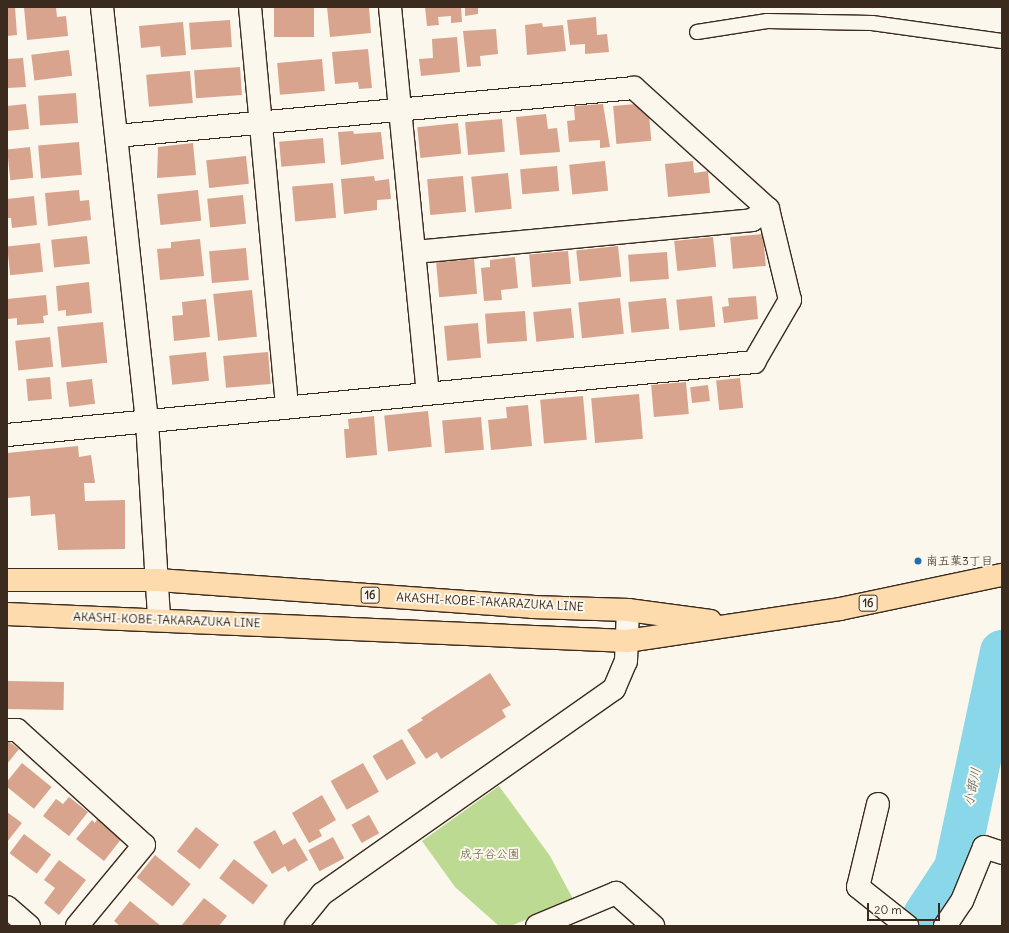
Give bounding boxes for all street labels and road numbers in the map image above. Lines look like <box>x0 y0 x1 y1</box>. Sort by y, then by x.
road number: 16 <box>360 586 380 604</box>
street label: AKASHI-KOBE-TAKARAZUKA LINE <box>396 590 584 614</box>
road number: 16 <box>858 594 878 612</box>
street label: AKASHI-KOBE-TAKARAZUKA LINE <box>73 610 261 630</box>

